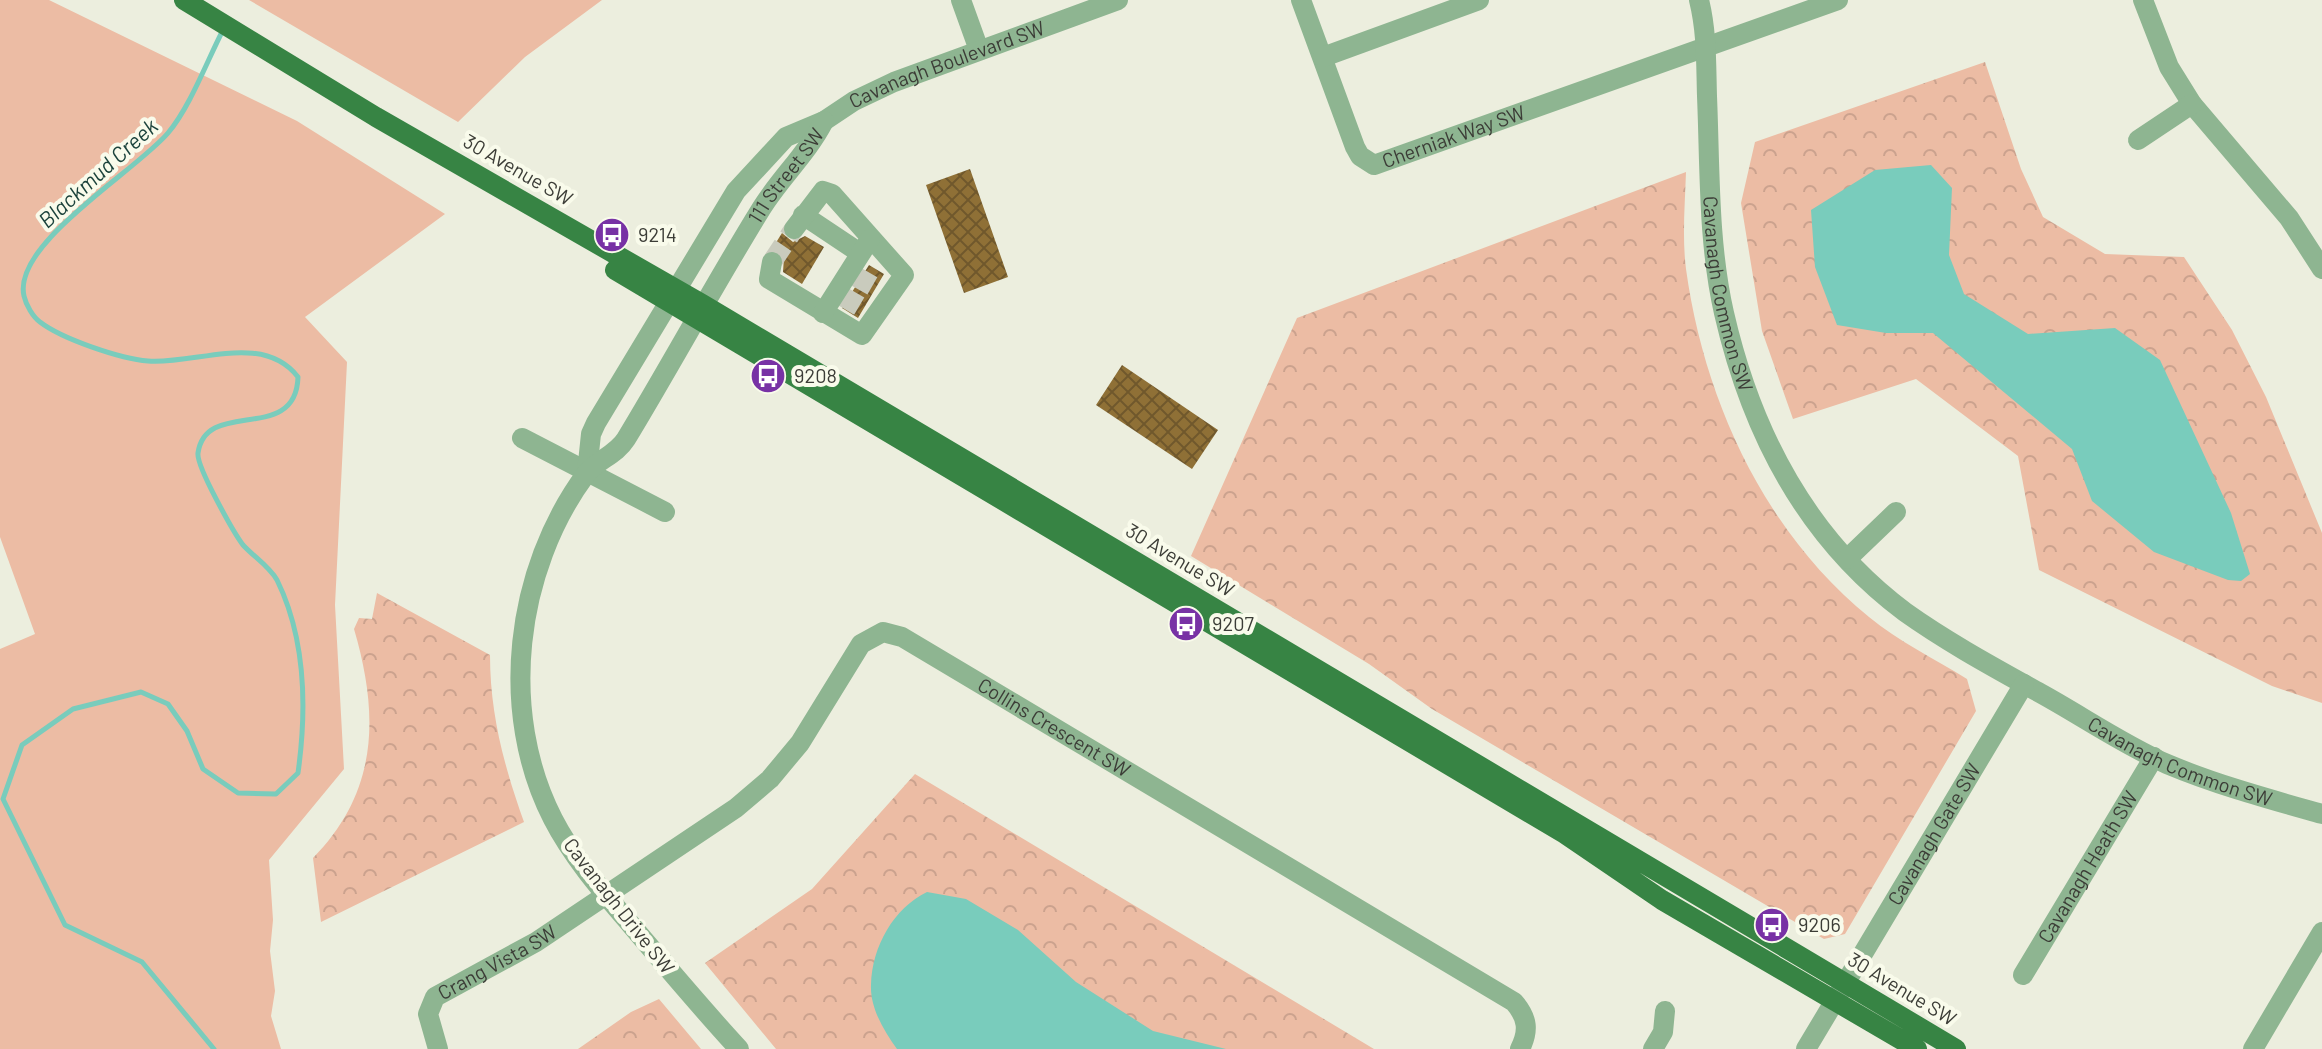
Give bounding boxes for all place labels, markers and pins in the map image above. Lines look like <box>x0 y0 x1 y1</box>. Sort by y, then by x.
bus stop icon: 9214 <box>593 216 631 254</box>
place label: 9214 <box>638 222 677 246</box>
bus stop icon: 9208 <box>749 357 787 395</box>
place label: 9208 <box>794 363 837 387</box>
bus stop icon: 9207 <box>1167 605 1205 643</box>
place label: 9207 <box>1212 611 1254 635</box>
bus stop icon: 9206 <box>1753 906 1791 944</box>
place label: 9206 <box>1798 912 1841 936</box>

